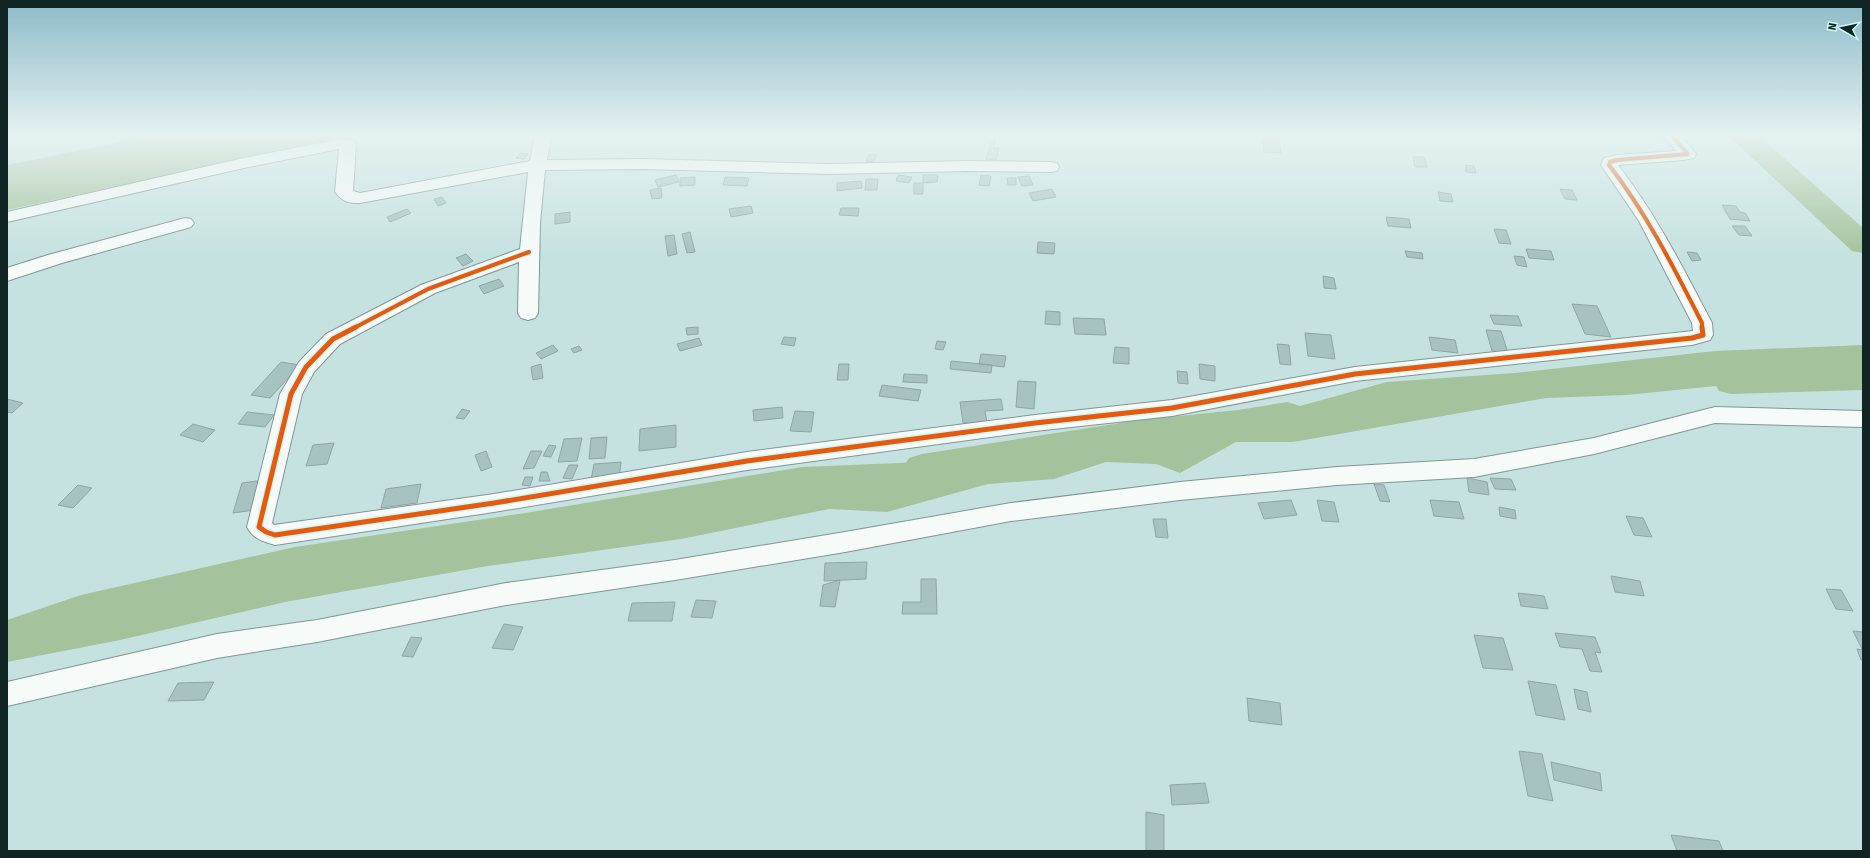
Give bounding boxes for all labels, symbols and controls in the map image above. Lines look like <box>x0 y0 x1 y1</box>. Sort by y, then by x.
north arrow <box>1822 8 1862 48</box>
text: N <box>1826 22 1840 31</box>

